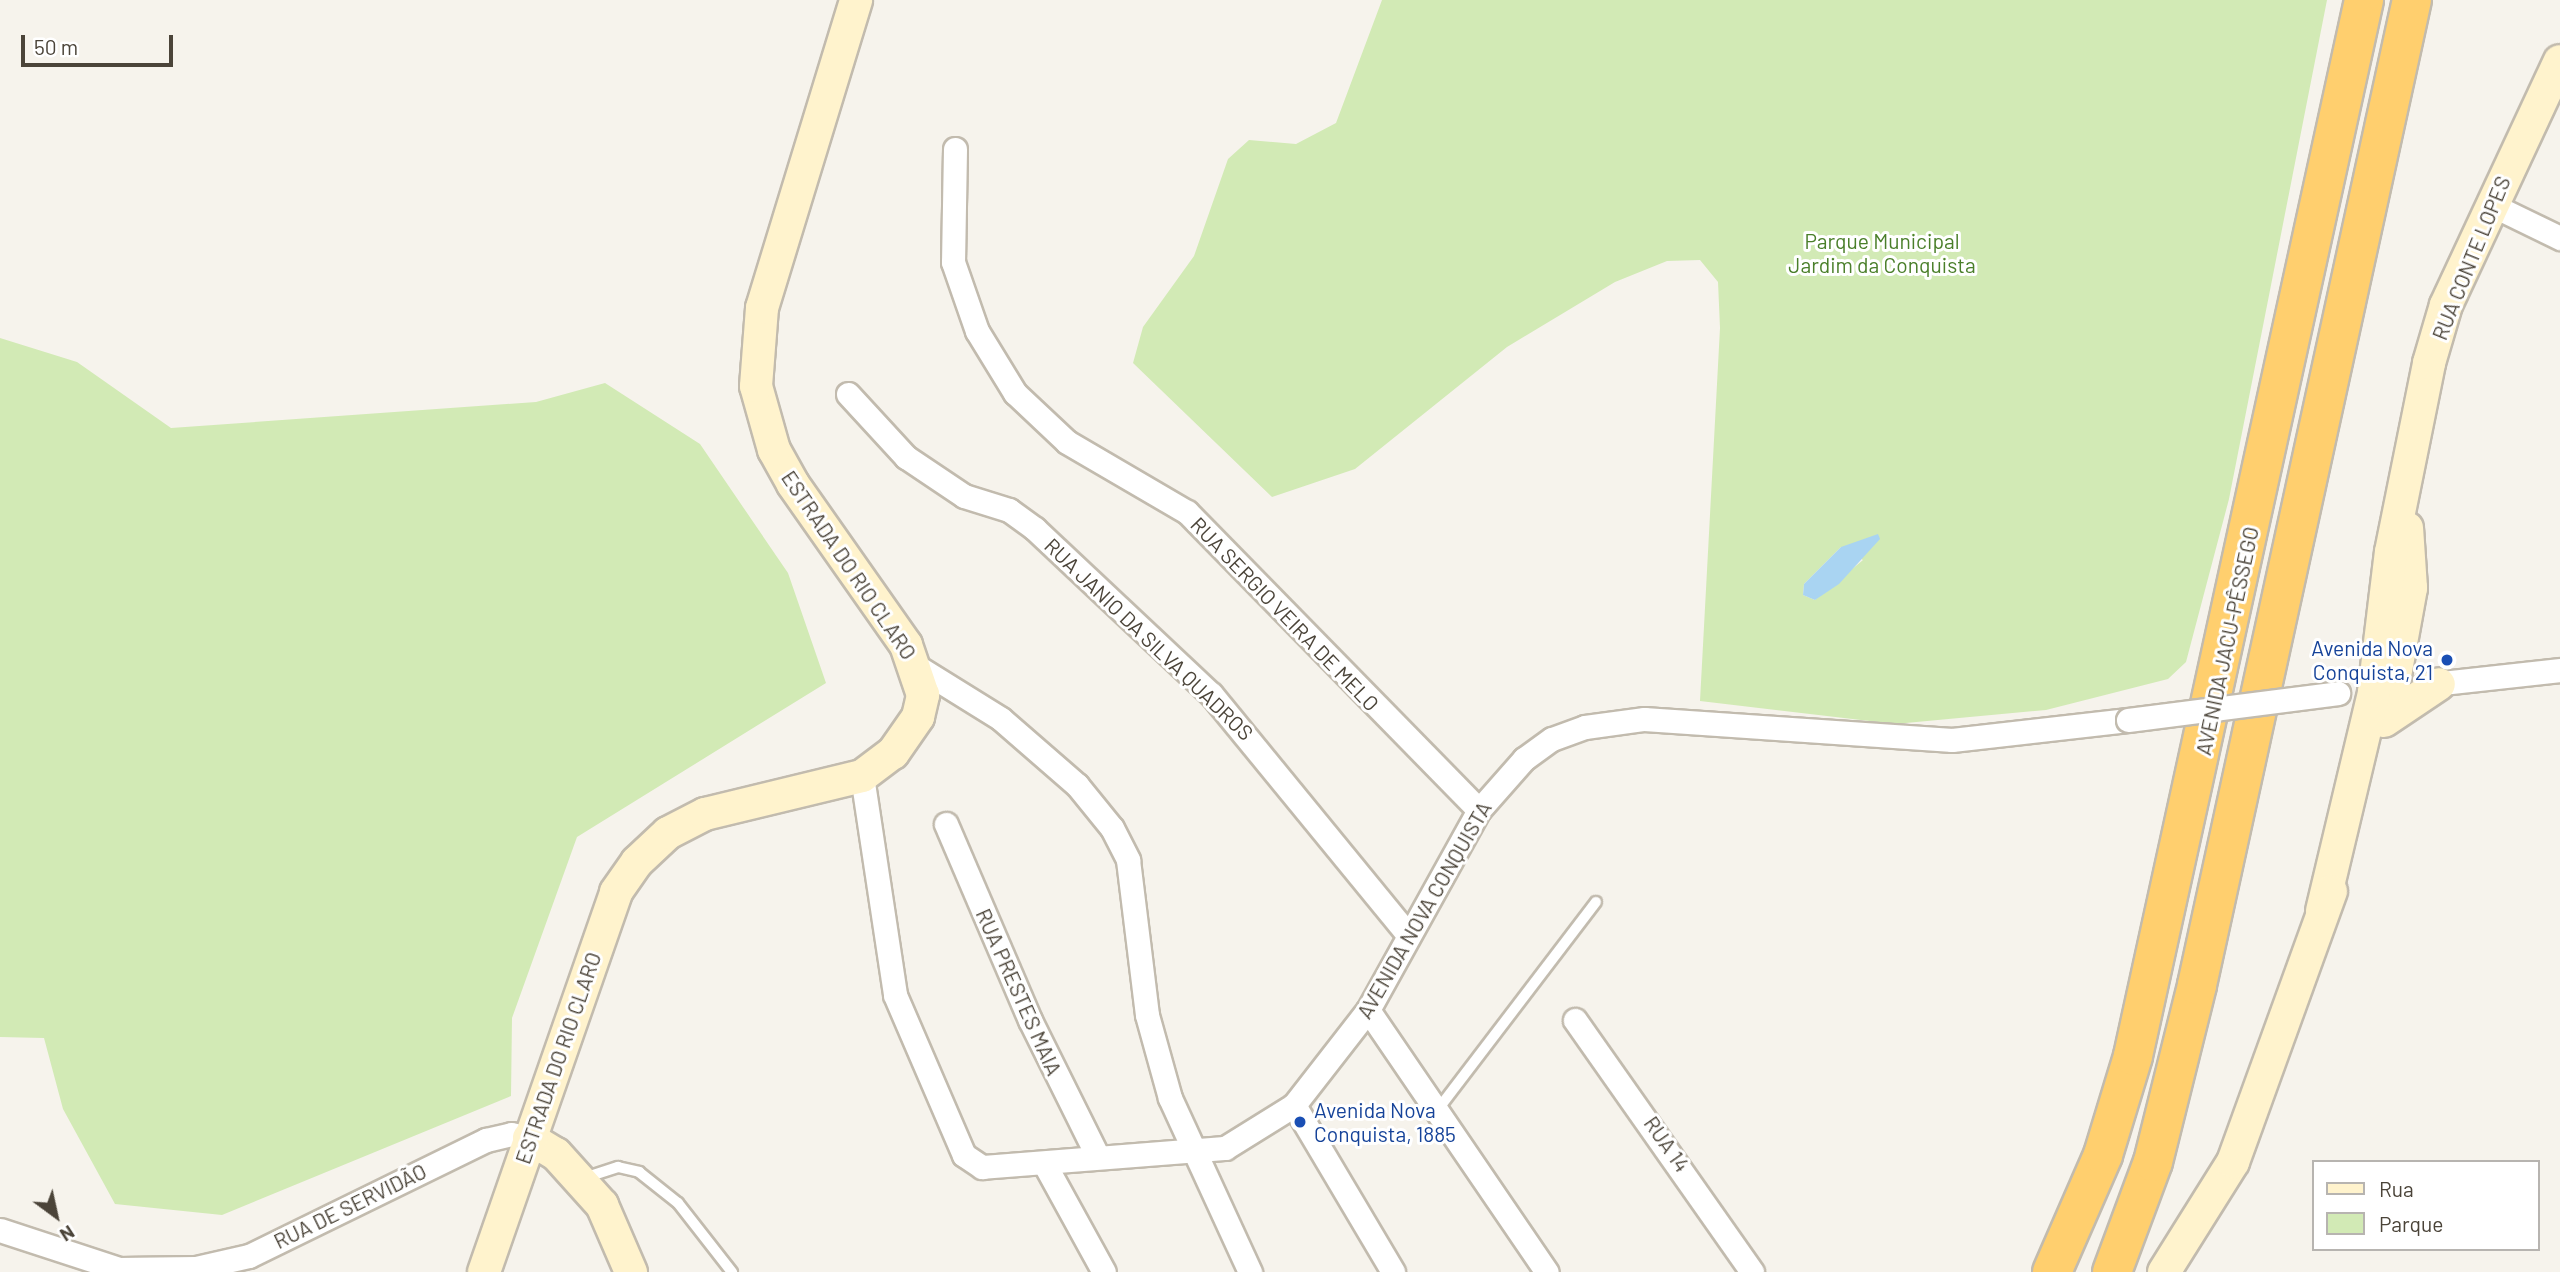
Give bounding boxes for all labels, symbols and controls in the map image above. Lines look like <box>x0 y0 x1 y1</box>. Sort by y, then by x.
scale bar <box>24 21 177 65</box>
text: 50 m <box>34 34 78 59</box>
street label: RUA CONTE LOPES <box>2427 172 2515 344</box>
park label: Parque Municipal Jardim da Conquista <box>1788 228 1976 278</box>
street label: ESTRADA DO RIO CLARO <box>776 466 922 664</box>
street label: RUA SERGIO VEIRA DE MELO <box>1186 512 1384 716</box>
street label: AVENIDA JACU-PÊSSEGO <box>2190 524 2264 758</box>
street label: RUA JANIO DA SILVA QUADROS <box>1040 533 1258 745</box>
place label: Avenida Nova Conquista, 21 <box>2311 635 2433 685</box>
marker: Avenida Nova Conquista, 21 <box>2439 652 2455 668</box>
street label: AVENIDA NOVA CONQUISTA <box>1351 797 1497 1023</box>
street label: RUA PRESTES MAIA <box>971 905 1067 1079</box>
street label: ESTRADA DO RIO CLARO <box>510 949 606 1167</box>
place label: Avenida Nova Conquista, 1885 <box>1314 1097 1456 1147</box>
street label: RUA 14 <box>1639 1111 1695 1177</box>
marker: Avenida Nova Conquista, 1885 <box>1292 1114 1308 1130</box>
street label: RUA DE SERVIDÃO <box>270 1158 430 1254</box>
legend <box>2312 1160 2539 1251</box>
text: Rua <box>2379 1176 2414 1201</box>
north arrow <box>21 1181 91 1251</box>
text: Parque <box>2379 1211 2444 1236</box>
text: N <box>56 1221 79 1247</box>

